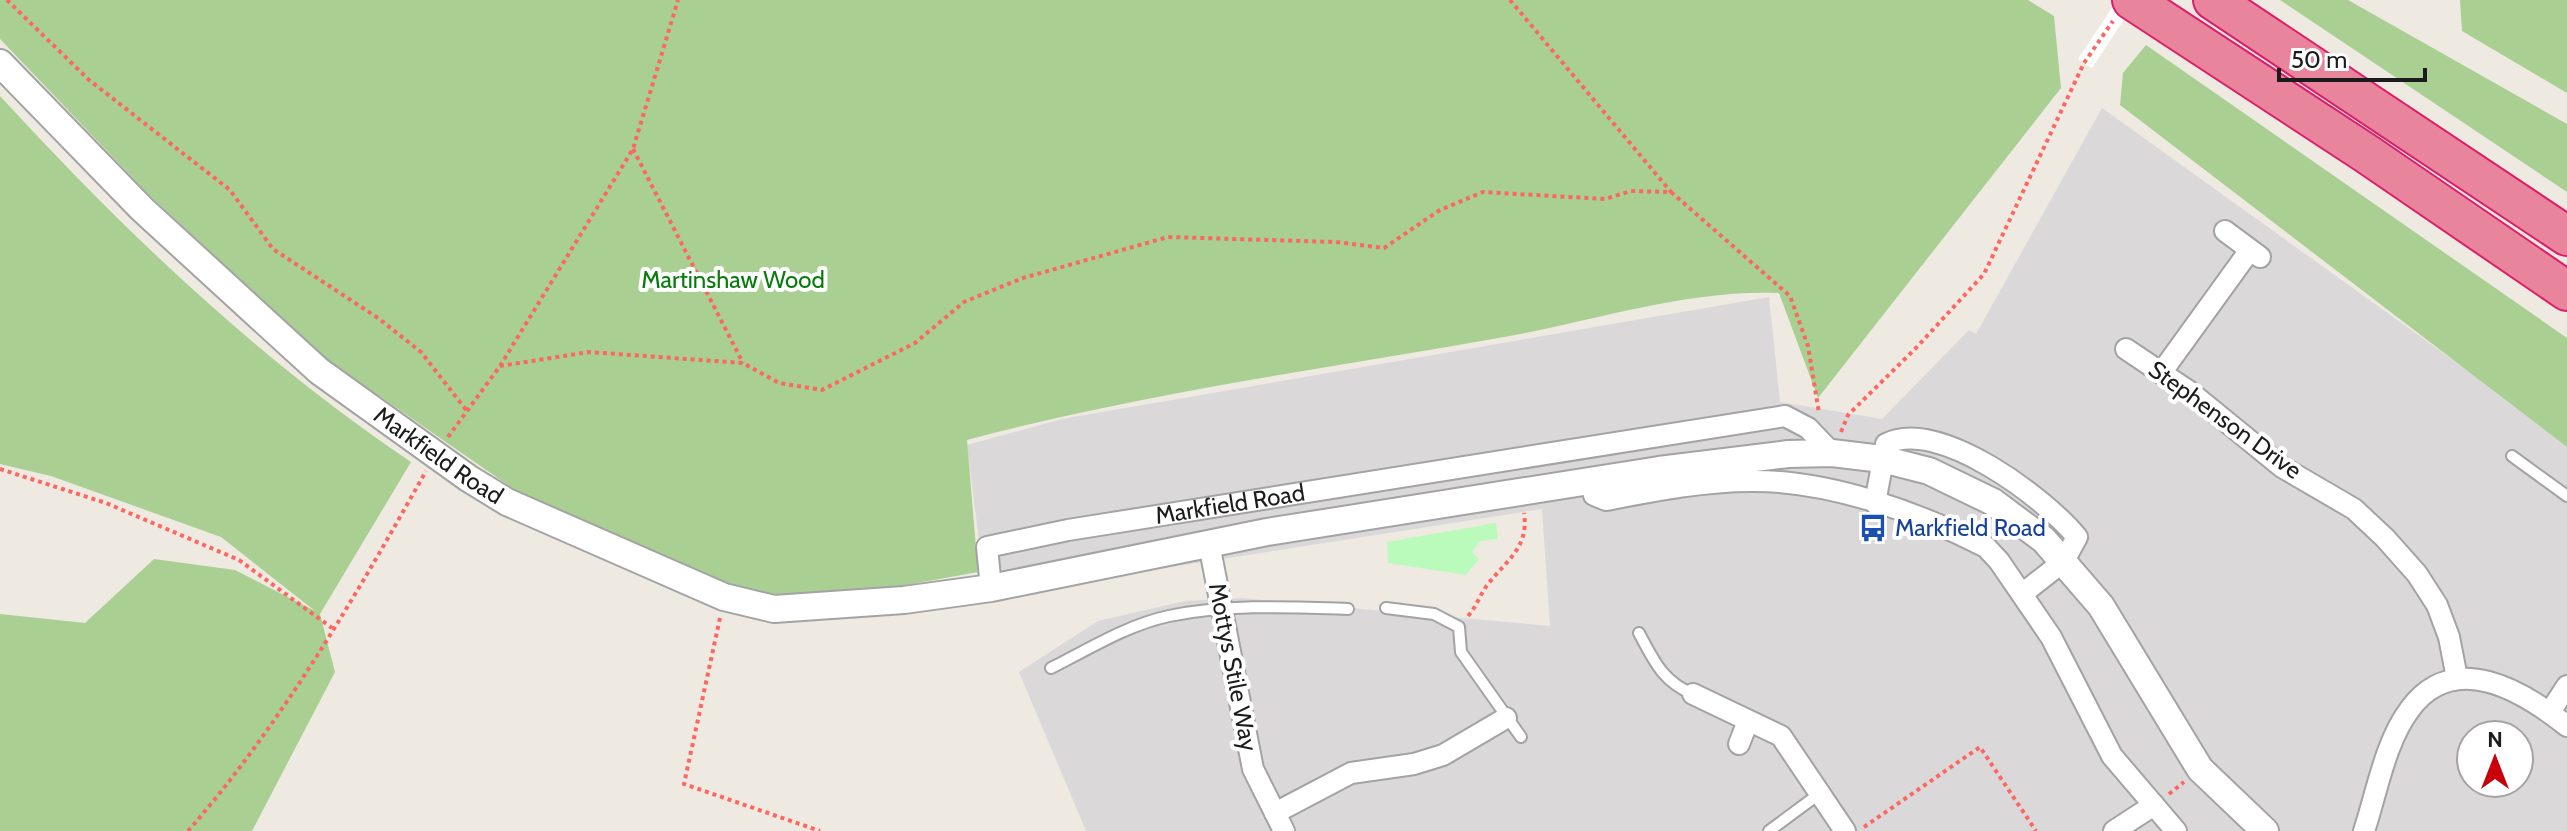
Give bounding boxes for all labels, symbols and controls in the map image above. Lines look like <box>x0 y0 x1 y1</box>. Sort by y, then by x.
scale bar <box>2279 32 2425 82</box>
text: 50 m <box>2291 45 2347 74</box>
park label: Martinshaw Wood <box>641 265 825 294</box>
street label: Stephenson Drive <box>2143 354 2307 485</box>
street label: Markfield Road <box>368 400 509 510</box>
street label: Markfield Road <box>1153 478 1307 530</box>
bus stop icon: Markfield Road <box>1858 513 1888 543</box>
place label: Markfield Road <box>1895 513 2046 542</box>
street label: Mottys Stile Way <box>1203 580 1264 753</box>
north arrow <box>2455 719 2535 799</box>
text: N <box>2487 726 2503 753</box>

